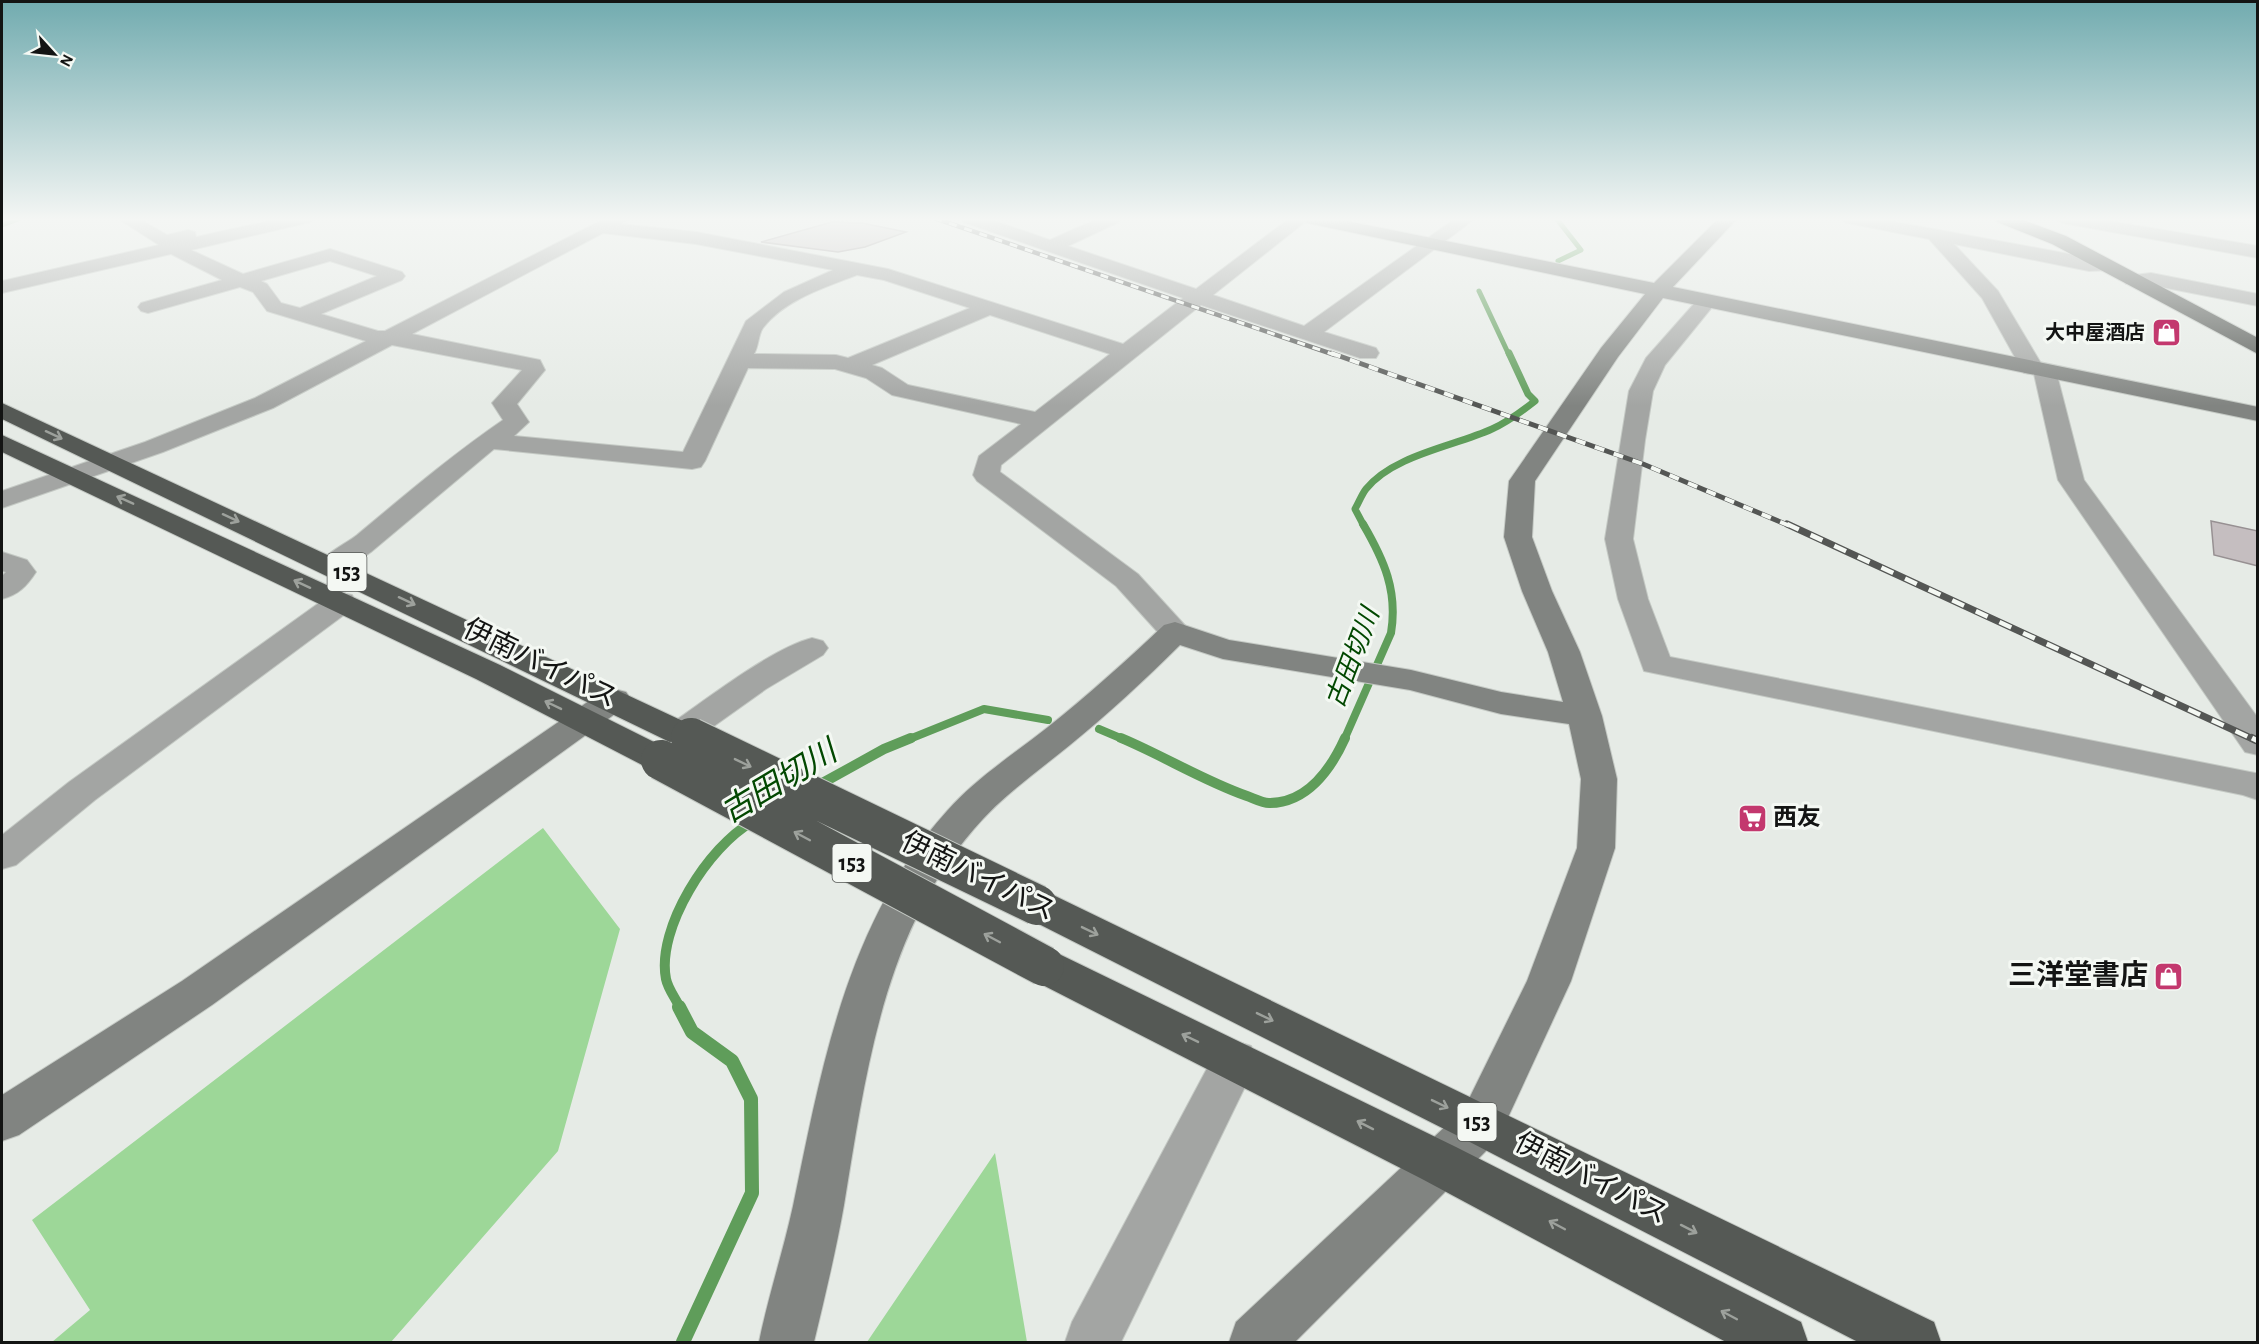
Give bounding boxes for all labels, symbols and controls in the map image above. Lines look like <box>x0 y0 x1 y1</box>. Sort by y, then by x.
north arrow <box>24 24 84 84</box>
text: N <box>57 52 76 69</box>
shop icon: 大中屋酒店 <box>2150 317 2182 349</box>
place label: 大中屋酒店 <box>2045 322 2145 343</box>
one-way arrow <box>45 430 63 442</box>
one-way arrow <box>117 494 135 506</box>
one-way arrow <box>222 513 240 524</box>
road number: 153 <box>328 553 366 591</box>
one-way arrow <box>293 577 311 589</box>
one-way arrow <box>398 596 416 608</box>
water label: 古田切川 <box>1321 602 1385 711</box>
street label: 伊南バイパス <box>459 613 622 713</box>
one-way arrow <box>544 698 562 710</box>
water label: 古田切川 <box>715 733 845 829</box>
one-way arrow <box>733 758 751 769</box>
supermarket icon: 西友 <box>1736 802 1768 834</box>
place label: 西友 <box>1773 804 1821 830</box>
street label: 伊南バイパス <box>897 826 1060 926</box>
one-way arrow <box>794 830 811 842</box>
road number: 153 <box>832 844 872 882</box>
one-way arrow <box>1080 926 1098 938</box>
one-way arrow <box>984 932 1002 943</box>
place label: 三洋堂書店 <box>2008 959 2148 990</box>
shop icon: 三洋堂書店 <box>2153 960 2185 992</box>
one-way arrow <box>1255 1012 1273 1024</box>
one-way arrow <box>1182 1032 1200 1044</box>
one-way arrow <box>1430 1098 1448 1110</box>
road number: 153 <box>1458 1103 1496 1141</box>
one-way arrow <box>1356 1119 1374 1131</box>
street label: 伊南バイパス <box>1510 1127 1673 1229</box>
one-way arrow <box>1548 1218 1566 1230</box>
one-way arrow <box>1680 1223 1697 1235</box>
one-way arrow <box>1721 1309 1739 1320</box>

